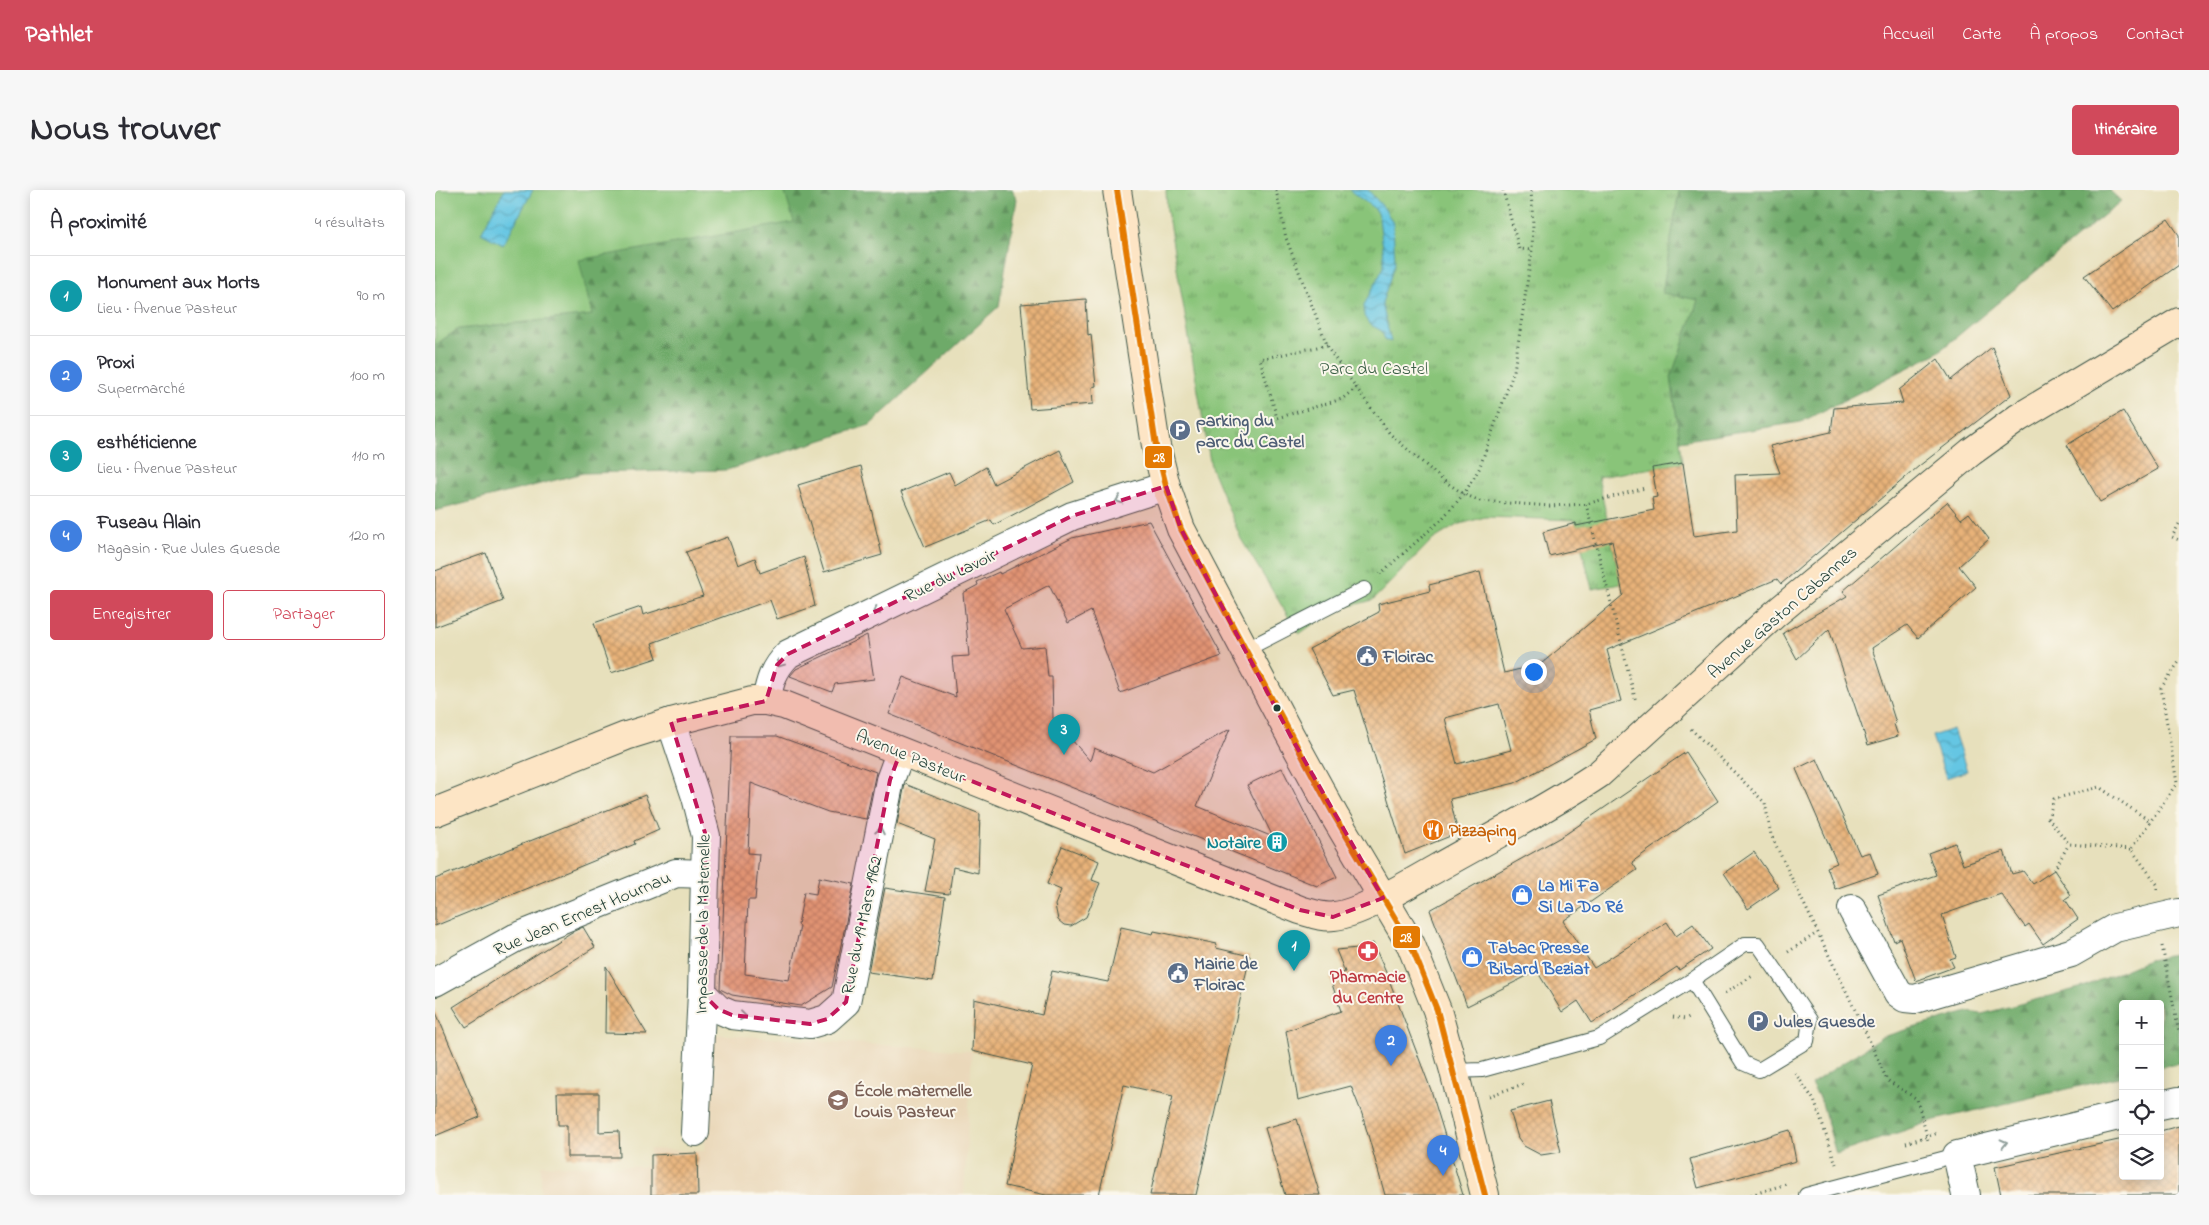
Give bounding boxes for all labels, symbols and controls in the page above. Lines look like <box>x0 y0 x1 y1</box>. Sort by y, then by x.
text: Pathlet <box>25 18 93 53</box>
text: Accueil <box>1882 22 1934 48</box>
text: Carte <box>1962 22 2001 48</box>
text: À propos <box>2029 22 2098 48</box>
text: Contact <box>2126 22 2184 48</box>
text: Nous trouver <box>30 105 220 156</box>
button: Itinéraire <box>2072 105 2179 155</box>
text: À proximité <box>50 208 147 238</box>
text: 4 résultats <box>315 211 385 235</box>
text: Monument aux Morts <box>97 270 260 297</box>
text: 1 <box>63 284 69 308</box>
text: 90 m <box>357 284 385 308</box>
text: Lieu · Avenue Pasteur <box>97 297 237 321</box>
text: Proxi <box>97 350 135 377</box>
park label: Parc du Castel <box>1320 357 1428 383</box>
text: 2 <box>62 364 70 388</box>
text: 100 m <box>350 364 385 388</box>
text: Supermarché <box>97 377 185 401</box>
place label: parking du parc du Castel <box>1196 409 1304 456</box>
parking icon: parking du parc du Castel <box>1168 418 1192 442</box>
text: esthéticienne <box>97 430 197 457</box>
text: 3 <box>63 444 69 468</box>
text: 110 m <box>351 444 385 468</box>
line badge: 28 <box>1144 445 1173 469</box>
text: 28 <box>1152 448 1166 469</box>
text: Lieu · Avenue Pasteur <box>97 457 237 481</box>
one-way arrow <box>1115 494 1124 504</box>
text: Fuseau Alain <box>97 510 201 537</box>
text: 4 <box>63 524 69 548</box>
text: 120 m <box>349 524 385 548</box>
text: Magasin · Rue Jules Guesde <box>97 537 280 561</box>
street label: Avenue Gaston Cabannes <box>1703 541 1864 686</box>
street label: Rue du Lavoir <box>901 543 1001 610</box>
button: Enregistrer <box>50 590 213 640</box>
button: Partager <box>223 590 385 640</box>
one-way arrow <box>872 605 881 615</box>
public building icon: Floirac <box>1355 644 1379 668</box>
place label: Floirac <box>1382 645 1435 671</box>
one-way arrow <box>777 658 786 667</box>
your location <box>1521 659 1547 685</box>
unlabelled marker <box>1272 703 1282 713</box>
pin: 3 <box>1048 714 1080 755</box>
street label: Avenue Pasteur <box>851 724 970 792</box>
restaurant icon: Pizzaping <box>1421 818 1445 842</box>
place label: Pizzaping <box>1449 819 1516 846</box>
one-way arrow <box>874 827 885 835</box>
building icon: Notaire <box>1265 830 1289 854</box>
place label: Notaire <box>1207 831 1262 857</box>
street label: Impasse de la Maternelle <box>689 833 719 1014</box>
street label: Rue du 19 Mars 1962 <box>836 854 890 997</box>
street label: Rue Jean Ernest Hournau <box>490 866 675 964</box>
place label: La Mi Fa Si La Do Ré <box>1538 874 1624 921</box>
shop icon: La Mi Fa Si La Do Ré <box>1510 883 1534 907</box>
line badge: 28 <box>1392 925 1421 949</box>
text: 28 <box>1399 928 1413 949</box>
pin: 1 <box>1278 930 1310 971</box>
place label: Tabac Presse Bibard Beziat <box>1487 936 1590 983</box>
pharmacy icon: Pharmacie du Centre <box>1356 939 1380 963</box>
shop icon: Tabac Presse Bibard Beziat <box>1460 945 1484 969</box>
place label: Mairie de Floirac <box>1193 952 1258 999</box>
public building icon: Mairie de Floirac <box>1166 961 1190 985</box>
place label: Pharmacie du Centre <box>1330 965 1407 1012</box>
map controls <box>2119 1000 2164 1180</box>
button: + <box>2119 1000 2164 1045</box>
parking icon: Jules Guesde <box>1746 1009 1770 1033</box>
one-way arrow <box>739 1010 747 1021</box>
place label: Jules Guesde <box>1774 1010 1876 1036</box>
pin: 2 <box>1375 1025 1407 1066</box>
button: − <box>2119 1045 2164 1090</box>
place label: École maternelle Louis Pasteur <box>854 1079 973 1126</box>
school or university icon: École maternelle Louis Pasteur <box>826 1088 850 1112</box>
button: locate <box>2119 1090 2164 1135</box>
pin: 4 <box>1427 1135 1459 1176</box>
button: layers <box>2119 1135 2164 1180</box>
one-way arrow <box>1999 1138 2008 1149</box>

